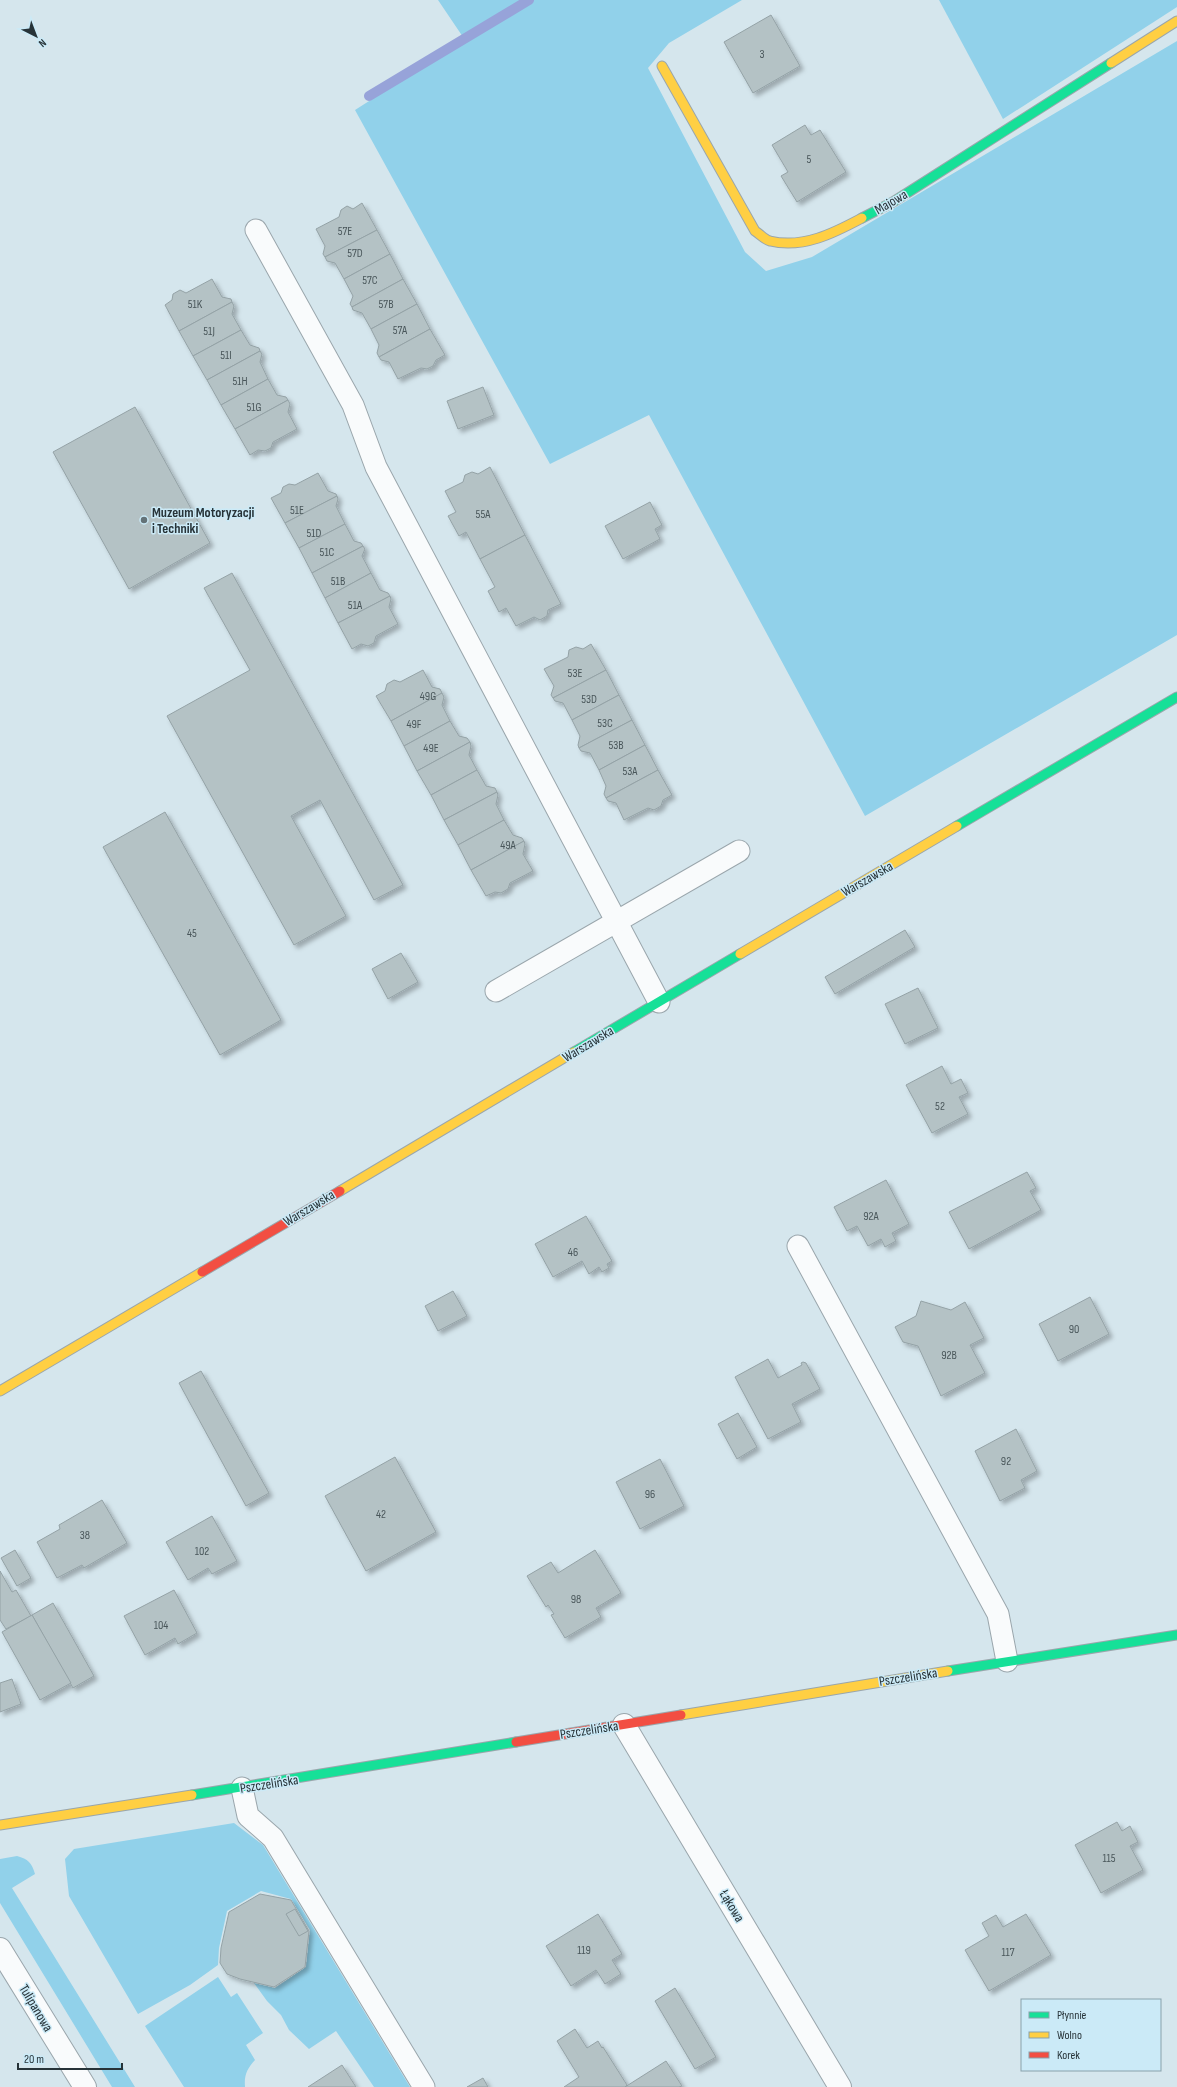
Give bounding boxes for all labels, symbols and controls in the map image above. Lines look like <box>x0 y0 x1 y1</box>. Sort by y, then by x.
north arrow <box>16 16 56 56</box>
text: N <box>36 36 49 50</box>
house number: 3 <box>759 47 765 62</box>
house number: 5 <box>807 152 812 167</box>
street label: Majowa <box>872 186 910 218</box>
house number: 57E <box>338 224 352 239</box>
house number: 57D <box>347 246 363 261</box>
house number: 57C <box>362 273 378 288</box>
house number: 51K <box>188 297 203 312</box>
house number: 57B <box>379 297 394 312</box>
house number: 57A <box>393 323 408 338</box>
house number: 51J <box>203 324 215 339</box>
house number: 51I <box>220 348 232 363</box>
house number: 51H <box>232 374 248 389</box>
house number: 51G <box>246 400 262 415</box>
house number: 51E <box>290 503 304 518</box>
place label: Muzeum Motoryzacji i Techniki <box>152 504 255 537</box>
house number: 55A <box>476 507 491 522</box>
marker: Muzeum Motoryzacji i Techniki <box>139 515 149 525</box>
house number: 51D <box>306 526 322 541</box>
house number: 51C <box>320 545 335 560</box>
house number: 51B <box>331 574 345 589</box>
house number: 51A <box>348 598 363 613</box>
house number: 53E <box>568 666 582 681</box>
house number: 49G <box>420 689 436 704</box>
house number: 53D <box>581 692 597 707</box>
house number: 53C <box>597 716 613 731</box>
house number: 49F <box>406 717 422 732</box>
house number: 53B <box>608 738 624 753</box>
house number: 49E <box>423 741 439 756</box>
house number: 53A <box>623 764 638 779</box>
house number: 49A <box>500 838 517 853</box>
street label: Warszawska <box>838 857 896 901</box>
house number: 45 <box>187 926 197 941</box>
street label: Warszawska <box>559 1022 617 1066</box>
house number: 52 <box>935 1099 945 1114</box>
street label: Warszawska <box>280 1186 338 1230</box>
house number: 92A <box>863 1209 880 1224</box>
house number: 46 <box>568 1245 578 1260</box>
house number: 90 <box>1069 1322 1079 1337</box>
house number: 92B <box>941 1348 957 1363</box>
house number: 92 <box>1001 1454 1011 1469</box>
house number: 96 <box>645 1487 655 1502</box>
house number: 42 <box>376 1507 386 1522</box>
house number: 38 <box>80 1528 90 1543</box>
house number: 102 <box>195 1544 209 1559</box>
house number: 98 <box>571 1592 581 1607</box>
house number: 104 <box>154 1618 168 1633</box>
street label: Pszczelińska <box>878 1664 938 1690</box>
street label: Pszczelińska <box>559 1717 619 1743</box>
street label: Pszczelińska <box>239 1771 299 1797</box>
house number: 115 <box>1102 1851 1116 1866</box>
street label: Łąkowa <box>715 1886 748 1925</box>
house number: 119 <box>577 1943 591 1958</box>
house number: 117 <box>1001 1945 1015 1960</box>
street label: Tulipanowa <box>15 1981 57 2035</box>
legend <box>1021 1999 1161 2071</box>
text: Płynnie <box>1057 2008 1087 2023</box>
text: Wolno <box>1057 2028 1082 2043</box>
scale bar <box>18 2045 122 2071</box>
text: Korek <box>1057 2048 1080 2063</box>
text: 20 m <box>24 2052 44 2067</box>

